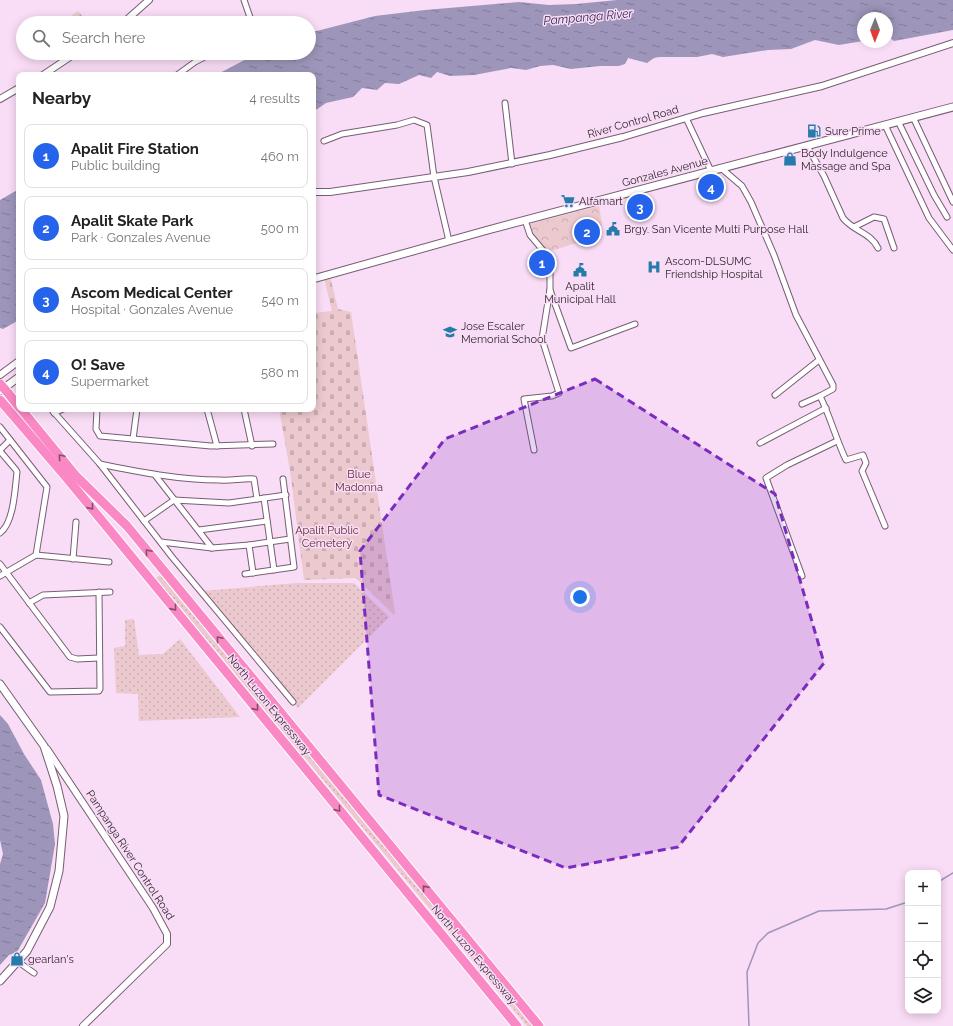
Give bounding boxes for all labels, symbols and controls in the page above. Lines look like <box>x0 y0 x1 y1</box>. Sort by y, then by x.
water label: Pampanga River <box>543 6 634 28</box>
north arrow <box>857 12 893 48</box>
search box <box>16 16 316 60</box>
icon: search <box>30 27 52 49</box>
text: Search here <box>62 29 145 47</box>
text: Nearby <box>32 88 91 108</box>
text: 4 results <box>249 91 300 106</box>
street label: River Control Road <box>586 103 680 141</box>
fuel station icon: Sure Prime <box>806 123 822 139</box>
place label: Sure Prime <box>825 125 881 138</box>
text: Apalit Fire Station <box>71 140 199 158</box>
place label: Body Indulgence Massage and Spa <box>801 147 891 173</box>
text: 1 <box>43 149 49 164</box>
text: 460 m <box>261 149 299 164</box>
shop icon: Body Indulgence Massage and Spa <box>782 151 798 167</box>
street label: Gonzales Avenue <box>621 154 710 190</box>
text: Public building <box>71 158 160 173</box>
pin: 4 <box>698 172 724 202</box>
pin: 3 <box>627 192 653 222</box>
supermarket icon: Alfamart <box>560 193 576 209</box>
place label: Alfamart <box>579 195 623 208</box>
text: Apalit Skate Park <box>71 212 193 230</box>
pin: 2 <box>574 217 600 247</box>
text: 2 <box>42 221 50 236</box>
text: 500 m <box>261 221 299 236</box>
public building icon: Brgy. San Vicente Multi Purpose Hall <box>605 221 621 237</box>
place label: Brgy. San Vicente Multi Purpose Hall <box>624 223 808 236</box>
text: Park · Gonzales Avenue <box>71 230 211 245</box>
pin: 1 <box>529 248 555 278</box>
place label: Ascom-DLSUMC Friendship Hospital <box>665 255 763 281</box>
hospital icon: Ascom-DLSUMC Friendship Hospital <box>646 259 662 275</box>
public building icon: Apalit Municipal Hall <box>572 262 588 278</box>
place label: Apalit Municipal Hall <box>544 280 616 306</box>
text: Ascom Medical Center <box>71 284 232 302</box>
text: 3 <box>42 293 50 308</box>
text: 540 m <box>262 293 299 308</box>
text: Hospital · Gonzales Avenue <box>71 302 233 317</box>
place label: Jose Escaler Memorial School <box>461 320 547 346</box>
school or university icon: Jose Escaler Memorial School <box>442 324 458 340</box>
text: O! Save <box>71 356 125 374</box>
text: 4 <box>42 365 50 380</box>
text: 580 m <box>261 365 299 380</box>
text: Supermarket <box>71 374 149 389</box>
one-way arrow <box>59 455 66 462</box>
park label: Blue Madonna <box>335 468 383 494</box>
one-way arrow <box>86 503 93 510</box>
park label: Apalit Public Cemetery <box>295 524 359 550</box>
one-way arrow <box>145 549 152 556</box>
your location <box>570 587 590 607</box>
one-way arrow <box>169 603 176 611</box>
one-way arrow <box>217 636 224 643</box>
street label: North Luzon Expressway <box>224 652 314 758</box>
one-way arrow <box>251 704 258 711</box>
street label: Pampanga River Control Road <box>83 788 177 922</box>
one-way arrow <box>334 804 341 812</box>
map controls <box>905 870 941 1014</box>
button: + <box>905 870 941 906</box>
one-way arrow <box>422 885 429 892</box>
street label: North Luzon Expressway <box>429 903 519 1007</box>
button: − <box>905 906 941 942</box>
button: locate <box>905 942 941 978</box>
shop icon: gearlan's <box>9 951 25 967</box>
place label: gearlan's <box>28 953 74 966</box>
button: layers <box>905 978 941 1014</box>

